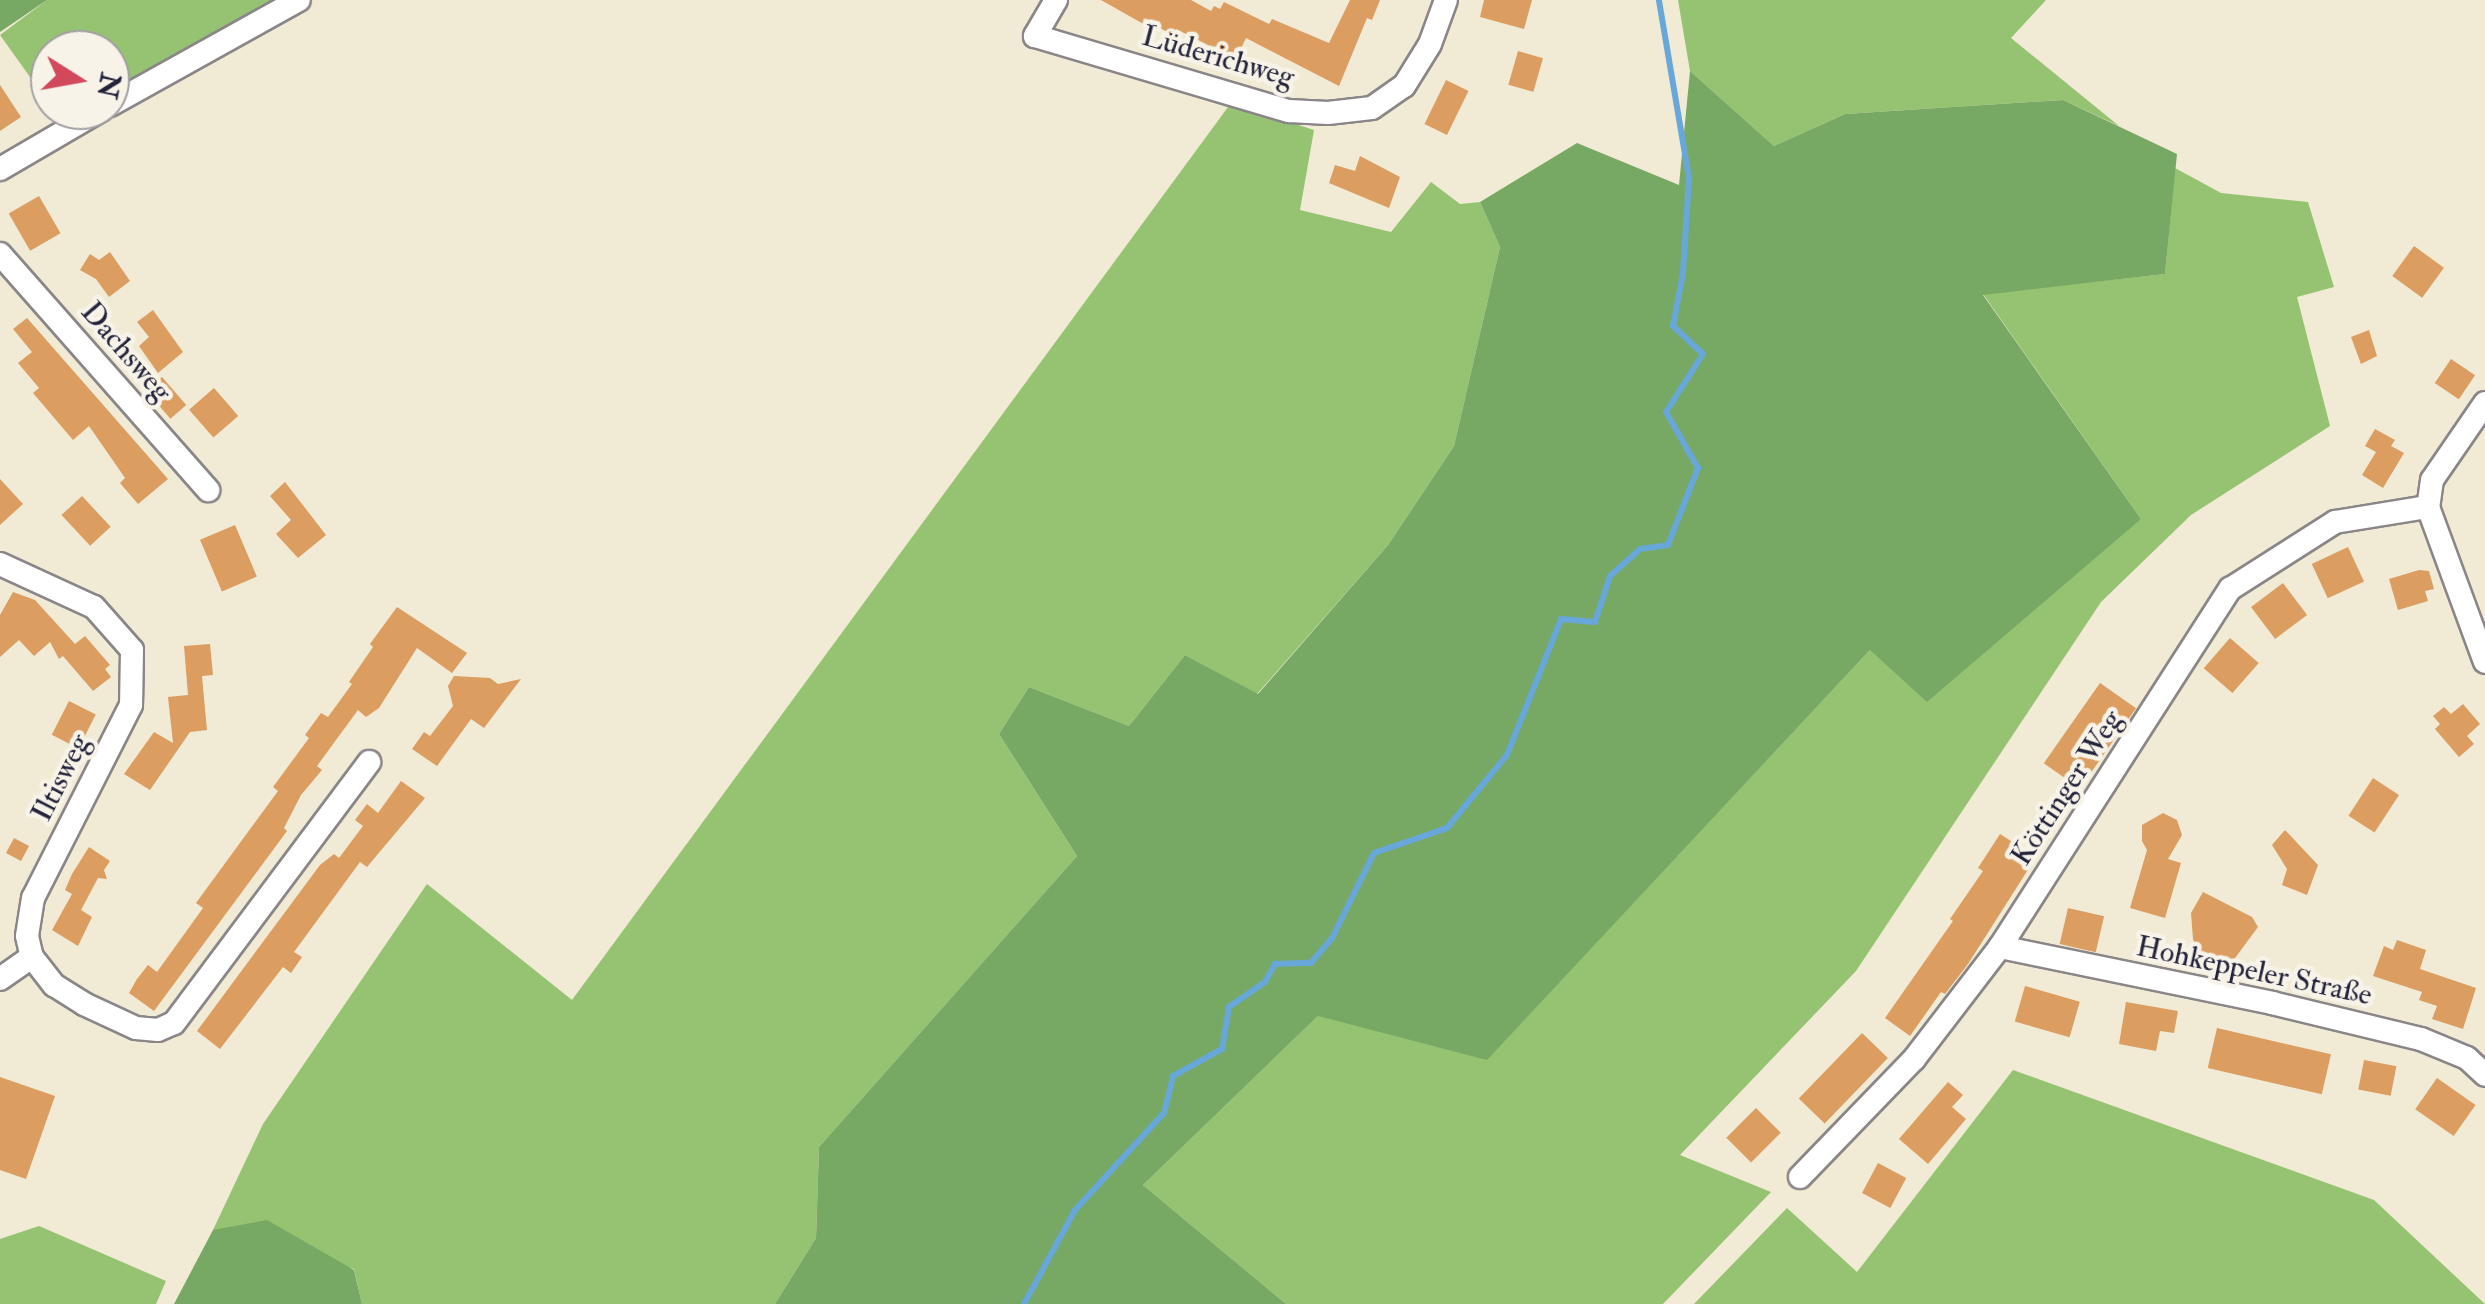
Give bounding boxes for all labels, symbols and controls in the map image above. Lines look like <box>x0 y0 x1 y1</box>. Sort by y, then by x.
street label: Lüderichweg <box>1138 18 1298 96</box>
north arrow <box>30 30 130 130</box>
text: N <box>88 70 128 101</box>
street label: Dachsweg <box>73 295 179 409</box>
street label: Köttinger Weg <box>2004 704 2130 872</box>
street label: Iltisweg <box>24 728 98 828</box>
street label: Hohkeppeler Straße <box>2133 928 2375 1014</box>

